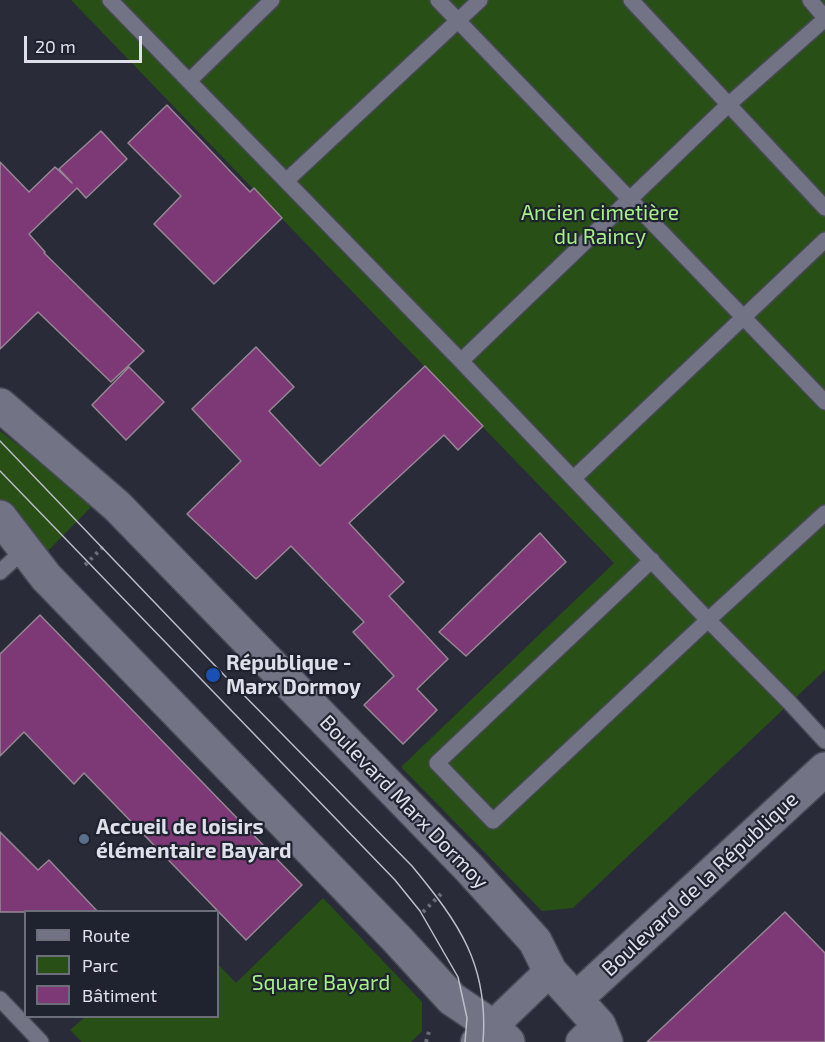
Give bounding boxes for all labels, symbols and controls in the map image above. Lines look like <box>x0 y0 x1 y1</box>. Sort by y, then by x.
scale bar <box>27 24 146 62</box>
text: 20 m <box>35 35 76 57</box>
park label: Ancien cimetière du Raincy <box>521 200 679 250</box>
place label: République - Marx Dormoy <box>226 650 361 700</box>
marker: République - Marx Dormoy <box>204 666 222 684</box>
street label: Boulevard Marx Dormoy <box>314 710 494 894</box>
street label: Boulevard de la République <box>597 786 803 982</box>
place label: Accueil de loisirs élémentaire Bayard <box>96 814 292 864</box>
marker: Accueil de loisirs élémentaire Bayard <box>77 832 91 846</box>
legend <box>24 910 219 1018</box>
text: Route <box>82 924 130 946</box>
text: Parc <box>82 954 118 976</box>
park label: Square Bayard <box>252 970 390 996</box>
text: Bâtiment <box>82 984 157 1006</box>

